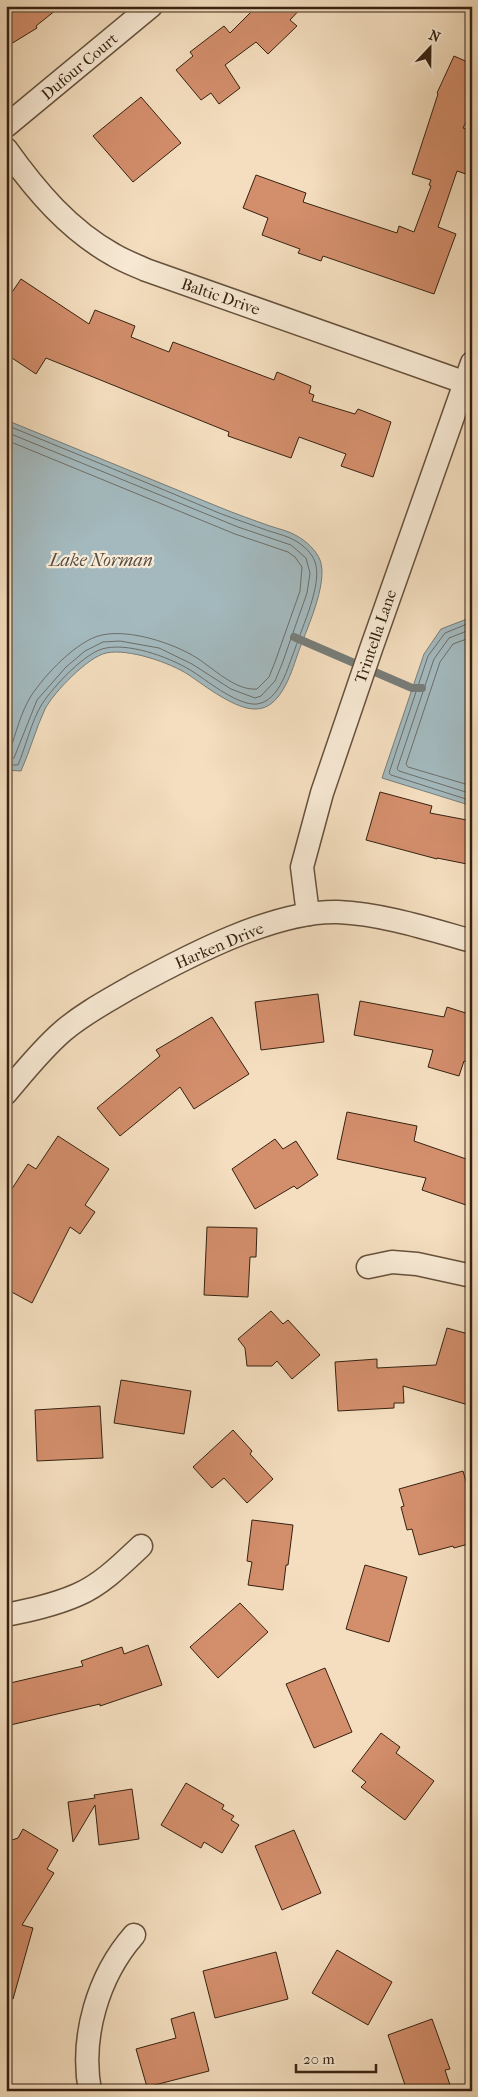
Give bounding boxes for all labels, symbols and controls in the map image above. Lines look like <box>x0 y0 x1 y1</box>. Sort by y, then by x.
north arrow <box>406 22 456 72</box>
text: N <box>427 27 443 46</box>
street label: Dufour Court <box>37 29 122 104</box>
street label: Baltic Drive <box>179 274 263 319</box>
water label: Lake Norman <box>47 550 153 571</box>
street label: Trintella Lane <box>351 587 400 686</box>
street label: Harken Drive <box>172 918 266 973</box>
scale bar <box>296 2042 376 2074</box>
text: 20 m <box>303 2050 335 2068</box>

